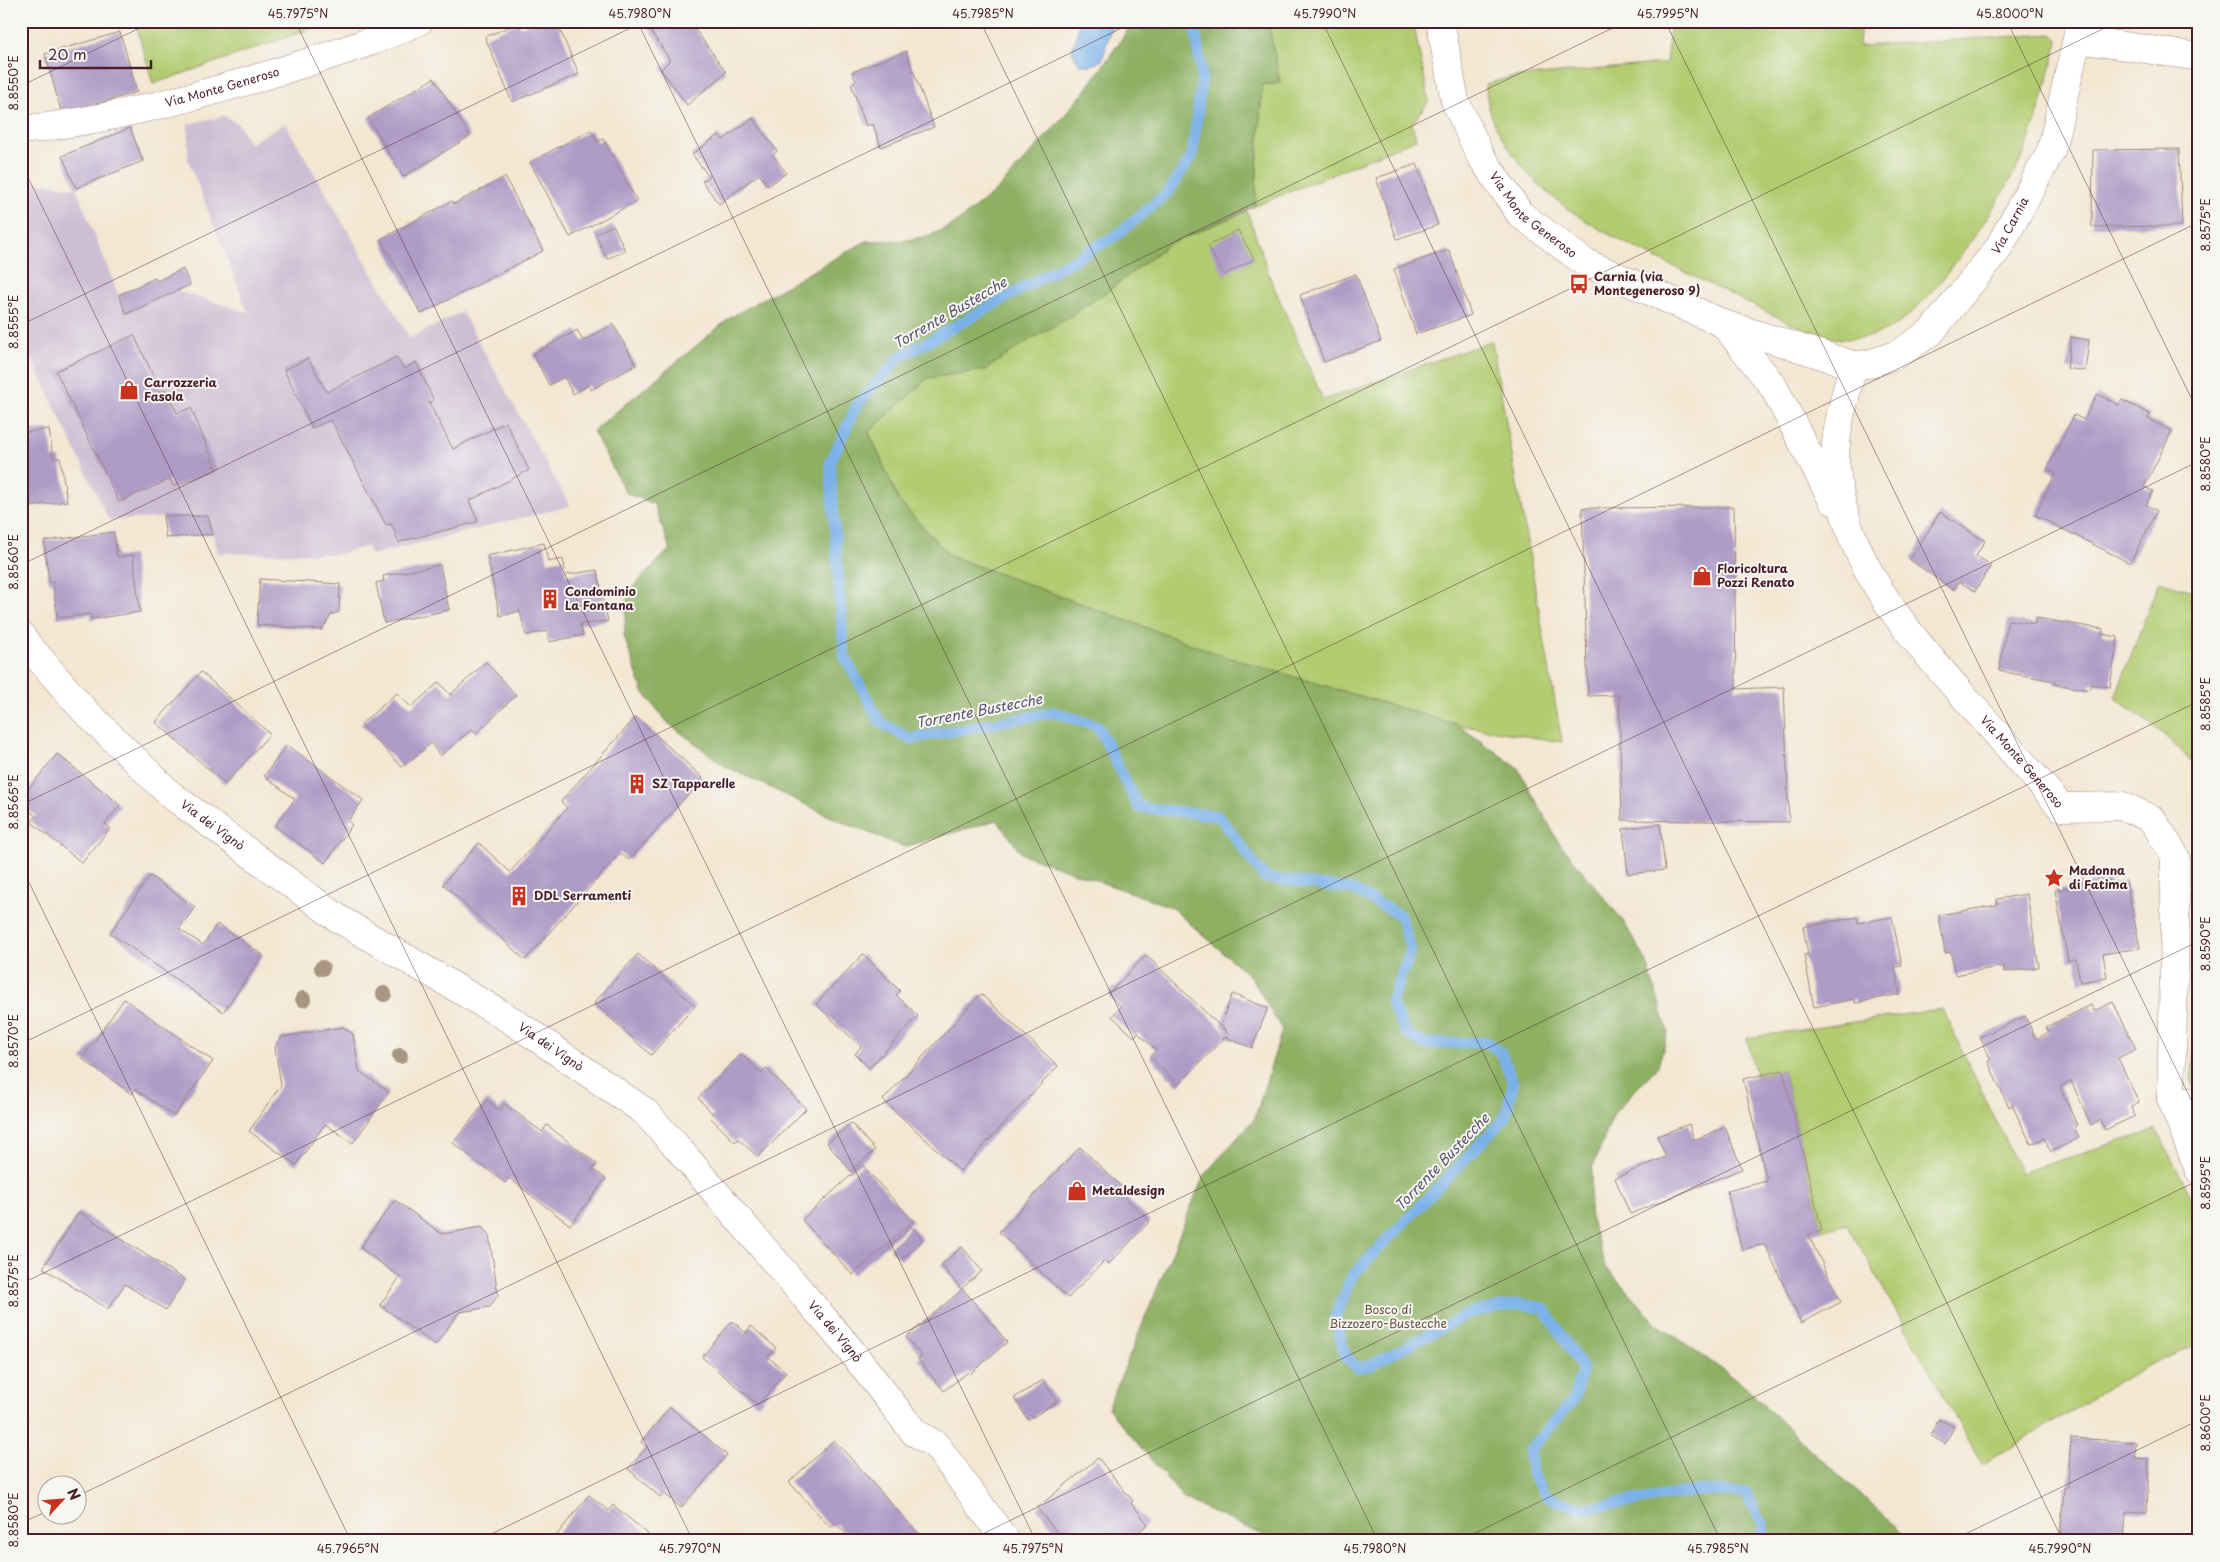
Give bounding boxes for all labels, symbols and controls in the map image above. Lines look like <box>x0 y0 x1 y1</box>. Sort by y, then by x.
text: 45.7975°N <box>268 4 328 22</box>
text: 45.7980°N <box>609 4 671 22</box>
text: 45.7985°N <box>952 4 1014 22</box>
text: 45.7990°N <box>1294 4 1356 22</box>
text: 45.7995°N <box>1637 4 1699 22</box>
text: 45.8000°N <box>1976 4 2044 22</box>
scale bar <box>40 38 151 70</box>
text: 20 m <box>48 42 87 65</box>
text: 8.8550°E <box>4 55 22 111</box>
street label: Via Monte Generoso <box>163 62 282 111</box>
street label: Via Monte Generoso <box>1486 168 1581 262</box>
street label: Via Carnia <box>1987 193 2033 258</box>
text: 8.8575°E <box>2196 198 2214 252</box>
place label: Carnia (via Montegeneroso 9) <box>1594 267 1700 299</box>
water label: Torrente Bustecche <box>889 271 1012 354</box>
bus stop icon: Carnia (via Montegeneroso 9) <box>1568 273 1590 295</box>
text: 8.8555°E <box>4 295 22 349</box>
place label: Carrozzeria Fasola <box>144 373 217 405</box>
shop icon: Carrozzeria Fasola <box>118 379 140 401</box>
text: 8.8580°E <box>2196 436 2214 492</box>
text: 8.8560°E <box>4 534 22 590</box>
place label: Floricoltura Pozzi Renato <box>1717 559 1794 591</box>
shop icon: Floricoltura Pozzi Renato <box>1691 565 1713 587</box>
place label: Condominio La Fontana <box>565 582 636 614</box>
building icon: Condominio La Fontana <box>539 588 561 610</box>
text: 8.8585°E <box>2196 677 2214 731</box>
water label: Torrente Bustecche <box>914 688 1045 733</box>
street label: Via Monte Generoso <box>1977 711 2068 812</box>
building icon: SZ Tapparelle <box>626 773 648 795</box>
text: 8.8565°E <box>4 774 22 830</box>
place label: SZ Tapparelle <box>652 774 736 792</box>
street label: Via dei Vignò <box>177 795 249 854</box>
place label: Madonna di Fatima <box>2069 861 2128 893</box>
place icon: Madonna di Fatima <box>2043 867 2065 889</box>
building icon: DDL Serramenti <box>508 885 530 907</box>
place label: DDL Serramenti <box>534 886 632 904</box>
text: 8.8590°E <box>2196 916 2214 972</box>
text: 8.8570°E <box>4 1014 22 1068</box>
street label: Via dei Vignò <box>515 1018 588 1075</box>
water label: Torrente Bustecche <box>1390 1107 1495 1215</box>
text: 8.8595°E <box>2196 1156 2214 1210</box>
shop icon: Metaldesign <box>1066 1180 1088 1202</box>
place label: Metaldesign <box>1092 1181 1165 1199</box>
text: 8.8575°E <box>4 1254 22 1308</box>
street label: Via dei Vignò <box>804 1296 867 1366</box>
park label: Bosco di Bizzozero-Bustecche <box>1329 1300 1447 1332</box>
text: 8.8600°E <box>2196 1394 2214 1452</box>
north arrow <box>38 1474 88 1524</box>
text: N <box>62 1484 86 1504</box>
text: 8.8580°E <box>4 1492 22 1548</box>
text: 45.7965°N <box>317 1539 379 1557</box>
text: 45.7970°N <box>659 1539 721 1557</box>
text: 45.7975°N <box>1003 1539 1063 1557</box>
text: 45.7980°N <box>1344 1539 1406 1557</box>
text: 45.7985°N <box>1687 1539 1749 1557</box>
text: 45.7990°N <box>2029 1539 2091 1557</box>

